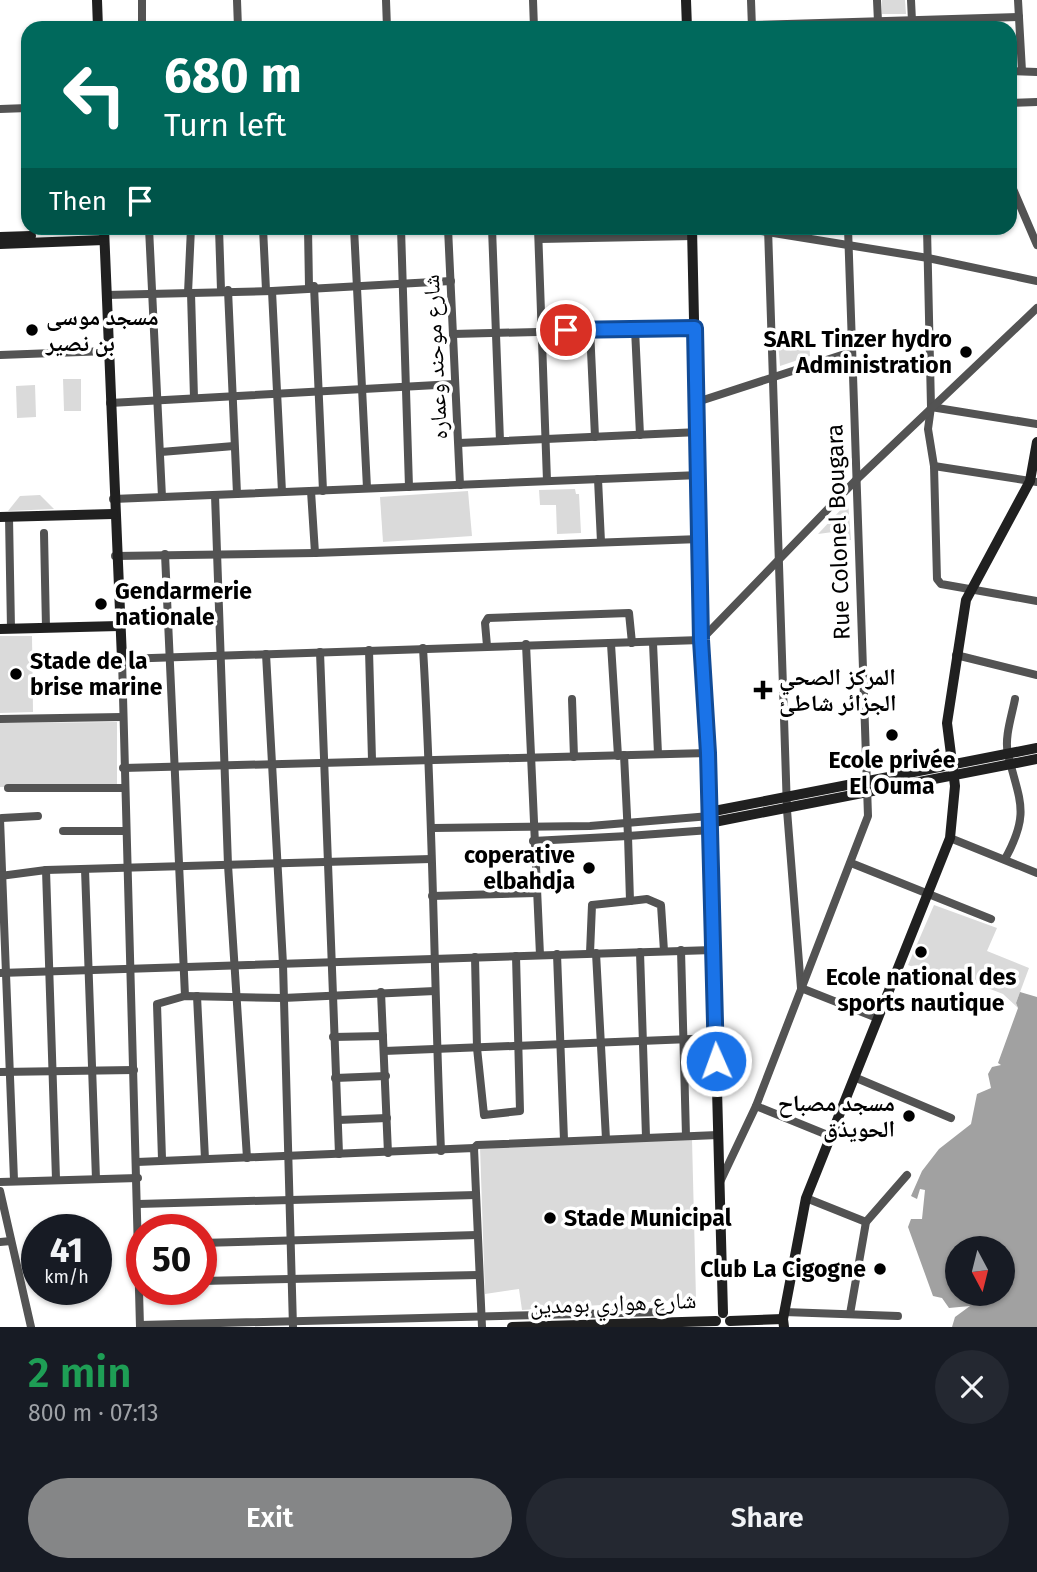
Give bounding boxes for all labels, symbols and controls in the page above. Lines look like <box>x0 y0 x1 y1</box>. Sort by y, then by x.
text: 680 m <box>164 46 302 105</box>
icon: left <box>49 49 140 140</box>
text: Turn left <box>164 106 286 144</box>
icon: arrive <box>121 182 159 220</box>
text: Then <box>49 186 107 217</box>
street label: شارع موحند وعماره <box>417 274 454 440</box>
pin <box>536 300 596 360</box>
place label: مسجد موسى بن نصير <box>45 303 159 357</box>
icon: arrive <box>547 311 585 349</box>
marker: مسجد موسى بن نصير <box>24 322 40 338</box>
place label: SARL Tinzer hydro Administration <box>763 325 952 379</box>
marker: SARL Tinzer hydro Administration <box>958 344 974 360</box>
street label: Rue Colonel Bougara <box>820 424 856 640</box>
place label: Gendarmerie nationale <box>115 577 252 631</box>
marker: Gendarmerie nationale <box>93 596 109 612</box>
place label: Stade de la brise marine <box>30 647 163 701</box>
place label: المركز الصحي الجزائر شاطئ <box>779 663 897 717</box>
marker: Stade de la brise marine <box>8 666 24 682</box>
marker: المركز الصحي الجزائر شاطئ <box>753 680 773 700</box>
marker: Ecole privée El Ouma <box>884 727 900 743</box>
place label: Ecole privée El Ouma <box>829 746 956 800</box>
place label: coperative elbahdja <box>464 841 575 895</box>
marker: coperative elbahdja <box>581 860 597 876</box>
marker: Ecole national des sports nautique <box>913 944 929 960</box>
place label: Ecole national des sports nautique <box>826 963 1016 1017</box>
position arrow <box>679 1024 753 1098</box>
place label: مسجد مصباح الحويذق <box>778 1089 895 1143</box>
marker: مسجد مصباح الحويذق <box>901 1108 917 1124</box>
place label: Stade Municipal <box>564 1204 732 1232</box>
marker: Stade Municipal <box>542 1210 558 1226</box>
speed limit sign: 50 <box>126 1214 217 1305</box>
text: 41 <box>50 1229 83 1271</box>
north arrow <box>945 1236 1015 1306</box>
map controls <box>945 1236 1015 1306</box>
place label: Club La Cigogne <box>700 1255 866 1283</box>
marker: Club La Cigogne <box>872 1261 888 1277</box>
text: km/h <box>44 1266 89 1288</box>
street label: شارع هواري بومدين <box>529 1286 697 1325</box>
text: 2 min <box>28 1348 132 1398</box>
button: close <box>935 1350 1009 1424</box>
text: 800 m · 07:13 <box>28 1399 158 1427</box>
button: Exit <box>28 1478 512 1558</box>
button: Share <box>526 1478 1009 1558</box>

